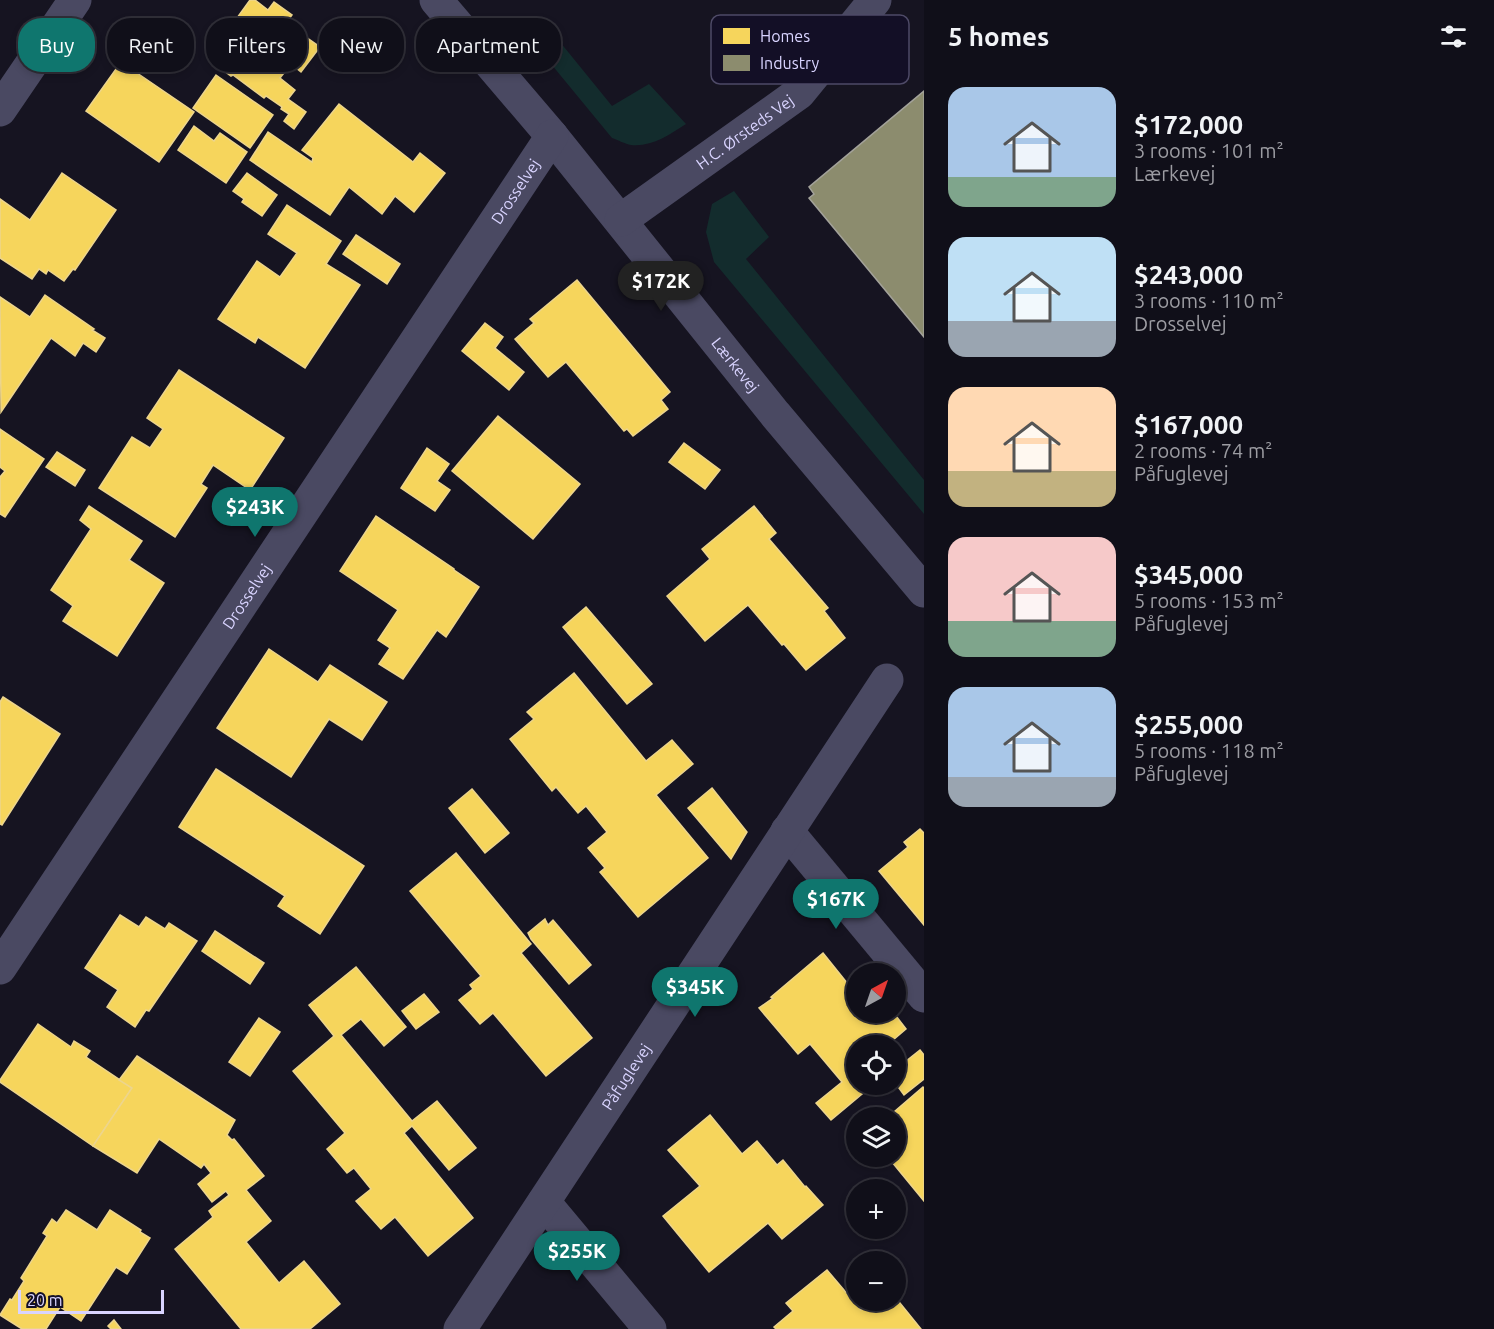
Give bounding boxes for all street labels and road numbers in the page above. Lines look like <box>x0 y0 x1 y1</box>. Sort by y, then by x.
street label: H.C. Ørsteds Vej <box>693 91 797 173</box>
street label: Drosselvej <box>487 155 543 227</box>
street label: Lærkevej <box>708 334 763 396</box>
street label: Drosselvej <box>219 560 275 632</box>
street label: Påfuglevej <box>598 1040 654 1113</box>

